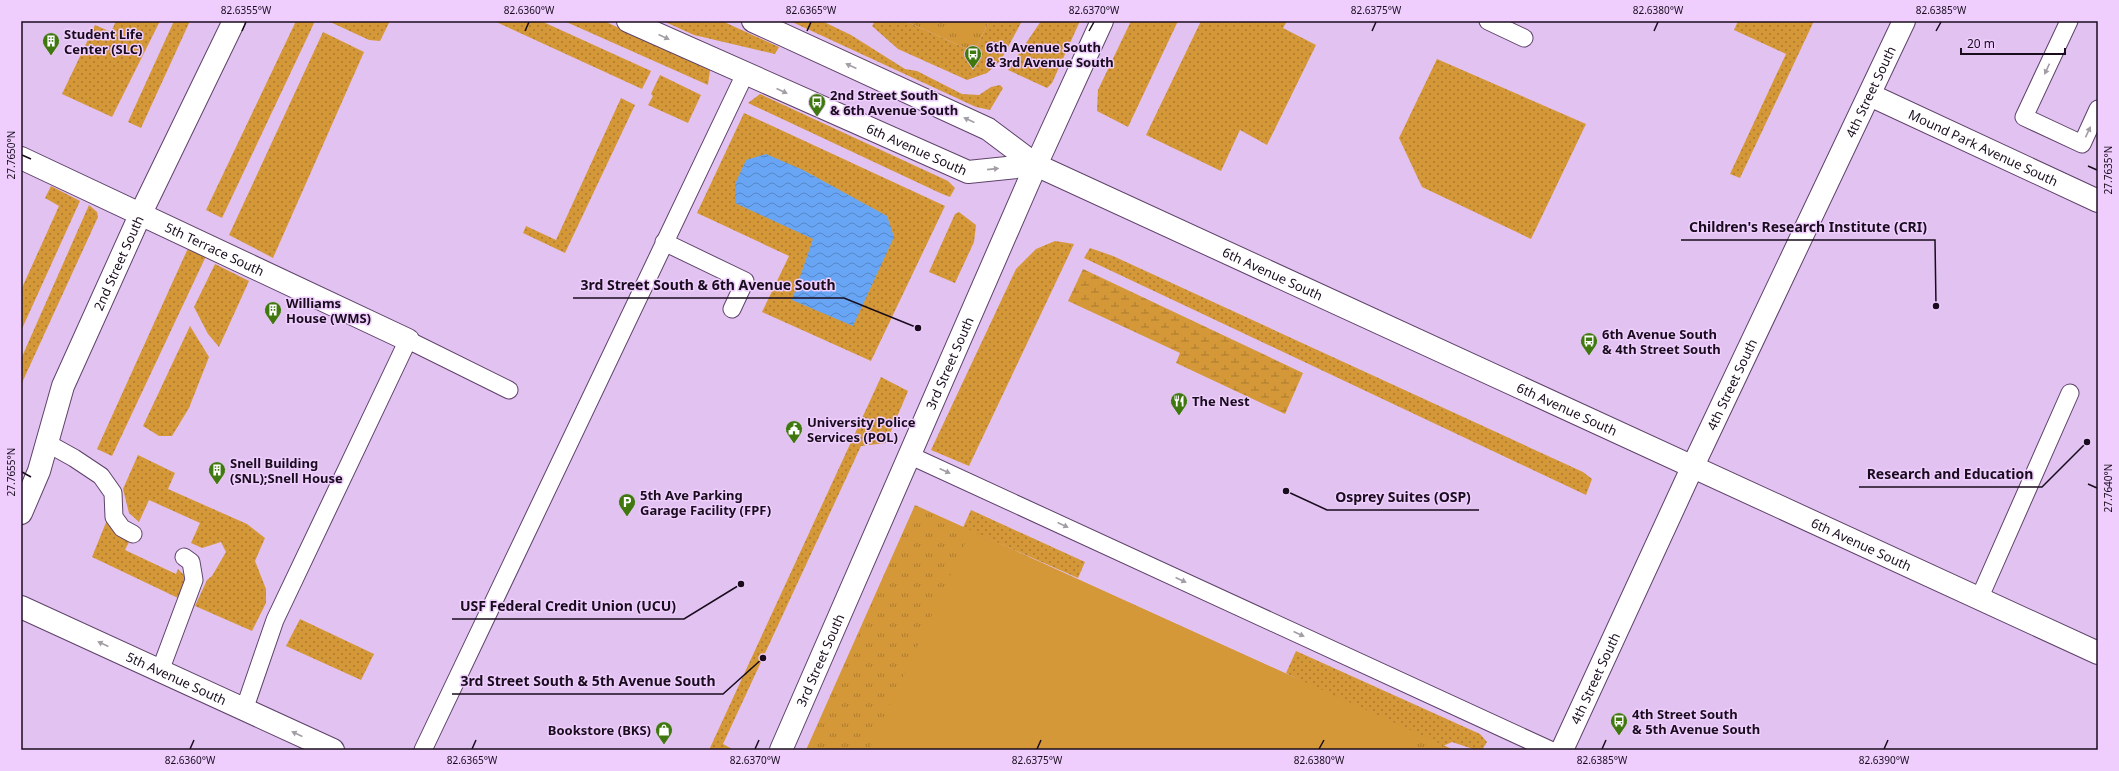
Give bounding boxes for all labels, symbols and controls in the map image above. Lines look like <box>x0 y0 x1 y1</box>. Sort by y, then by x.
text: 82.6355°W <box>221 3 272 17</box>
text: 82.6360°W <box>504 3 555 17</box>
text: 82.6365°W <box>786 3 837 17</box>
text: 82.6370°W <box>1069 3 1120 17</box>
text: 82.6375°W <box>1351 3 1402 17</box>
text: 82.6380°W <box>1633 3 1684 17</box>
text: 82.6385°W <box>1916 3 1967 17</box>
place label: Student Life Center (SLC) <box>64 25 143 58</box>
scale bar <box>1961 30 2065 56</box>
building icon: Student Life Center (SLC) <box>41 31 61 56</box>
one-way arrow <box>658 34 670 40</box>
text: 20 m <box>1967 35 1995 52</box>
place label: 6th Avenue South & 3rd Avenue South <box>986 38 1114 71</box>
street label: 4th Street South <box>1841 43 1900 140</box>
bus stop icon: 6th Avenue South & 3rd Avenue South <box>963 44 983 69</box>
one-way arrow <box>845 63 856 69</box>
one-way arrow <box>2044 64 2050 75</box>
place label: 2nd Street South & 6th Avenue South <box>830 86 958 119</box>
one-way arrow <box>777 88 788 94</box>
bus stop icon: 2nd Street South & 6th Avenue South <box>807 92 827 117</box>
street label: Mound Park Avenue South <box>1906 105 2061 190</box>
one-way arrow <box>963 117 974 123</box>
street label: 6th Avenue South <box>864 119 970 180</box>
one-way arrow <box>2085 126 2091 137</box>
text: 27.7650°N <box>4 131 18 179</box>
text: 27.7635°N <box>2101 146 2115 194</box>
one-way arrow <box>987 166 999 173</box>
street label: 2nd Street South <box>89 213 148 313</box>
callout: Children's Research Institute (CRI) <box>1681 214 1935 240</box>
text: Children's Research Institute (CRI) <box>1689 217 1927 236</box>
street label: 5th Terrace South <box>162 218 267 280</box>
street label: 6th Avenue South <box>1220 243 1326 305</box>
callout: 3rd Street South & 6th Avenue South <box>573 272 844 298</box>
text: 3rd Street South & 6th Avenue South <box>581 275 836 294</box>
place label: Williams House (WMS) <box>286 294 371 327</box>
building icon: Williams House (WMS) <box>263 300 283 325</box>
street label: 3rd Street South <box>921 314 978 412</box>
place label: 6th Avenue South & 4th Street South <box>1602 325 1721 358</box>
bus stop icon: 6th Avenue South & 4th Street South <box>1579 331 1599 356</box>
street label: 4th Street South <box>1702 336 1761 433</box>
street label: 6th Avenue South <box>1514 378 1620 440</box>
restaurant icon: The Nest <box>1169 391 1189 416</box>
place label: The Nest <box>1192 392 1250 410</box>
place label: University Police Services (POL) <box>807 413 916 446</box>
public building icon: University Police Services (POL) <box>784 419 804 444</box>
text: 27.7655°N <box>4 448 18 496</box>
place label: Snell Building (SNL);Snell House <box>230 454 343 487</box>
building icon: Snell Building (SNL);Snell House <box>207 460 227 485</box>
callout: Research and Education <box>1859 461 2042 487</box>
text: Research and Education <box>1867 464 2033 483</box>
text: 27.7640°N <box>2101 464 2115 512</box>
one-way arrow <box>939 468 950 474</box>
callout: Osprey Suites (OSP) <box>1327 484 1479 510</box>
place label: 5th Ave Parking Garage Facility (FPF) <box>640 486 771 519</box>
text: Osprey Suites (OSP) <box>1335 487 1471 506</box>
parking icon: 5th Ave Parking Garage Facility (FPF) <box>617 492 637 517</box>
street label: 6th Avenue South <box>1808 513 1914 575</box>
one-way arrow <box>1057 522 1069 528</box>
one-way arrow <box>1175 577 1187 583</box>
callout: USF Federal Credit Union (UCU) <box>452 593 684 619</box>
text: USF Federal Credit Union (UCU) <box>460 596 676 615</box>
street label: 3rd Street South <box>792 611 848 709</box>
street label: 4th Street South <box>1566 629 1624 727</box>
one-way arrow <box>1293 631 1305 637</box>
one-way arrow <box>96 641 108 647</box>
street label: 5th Avenue South <box>123 647 230 709</box>
callout: 3rd Street South & 5th Avenue South <box>452 668 723 694</box>
text: 3rd Street South & 5th Avenue South <box>461 671 716 690</box>
place label: 4th Street South & 5th Avenue South <box>1632 705 1760 738</box>
bus stop icon: 4th Street South & 5th Avenue South <box>1609 711 1629 736</box>
shop icon: Bookstore (BKS) <box>654 720 674 745</box>
place label: Bookstore (BKS) <box>548 721 651 739</box>
one-way arrow <box>292 731 303 737</box>
text: 82.6360°W <box>165 753 216 767</box>
text: 82.6365°W <box>447 753 498 767</box>
text: 82.6370°W <box>730 753 781 767</box>
text: 82.6375°W <box>1012 753 1063 767</box>
text: 82.6380°W <box>1294 753 1345 767</box>
text: 82.6385°W <box>1577 753 1628 767</box>
text: 82.6390°W <box>1859 753 1910 767</box>

